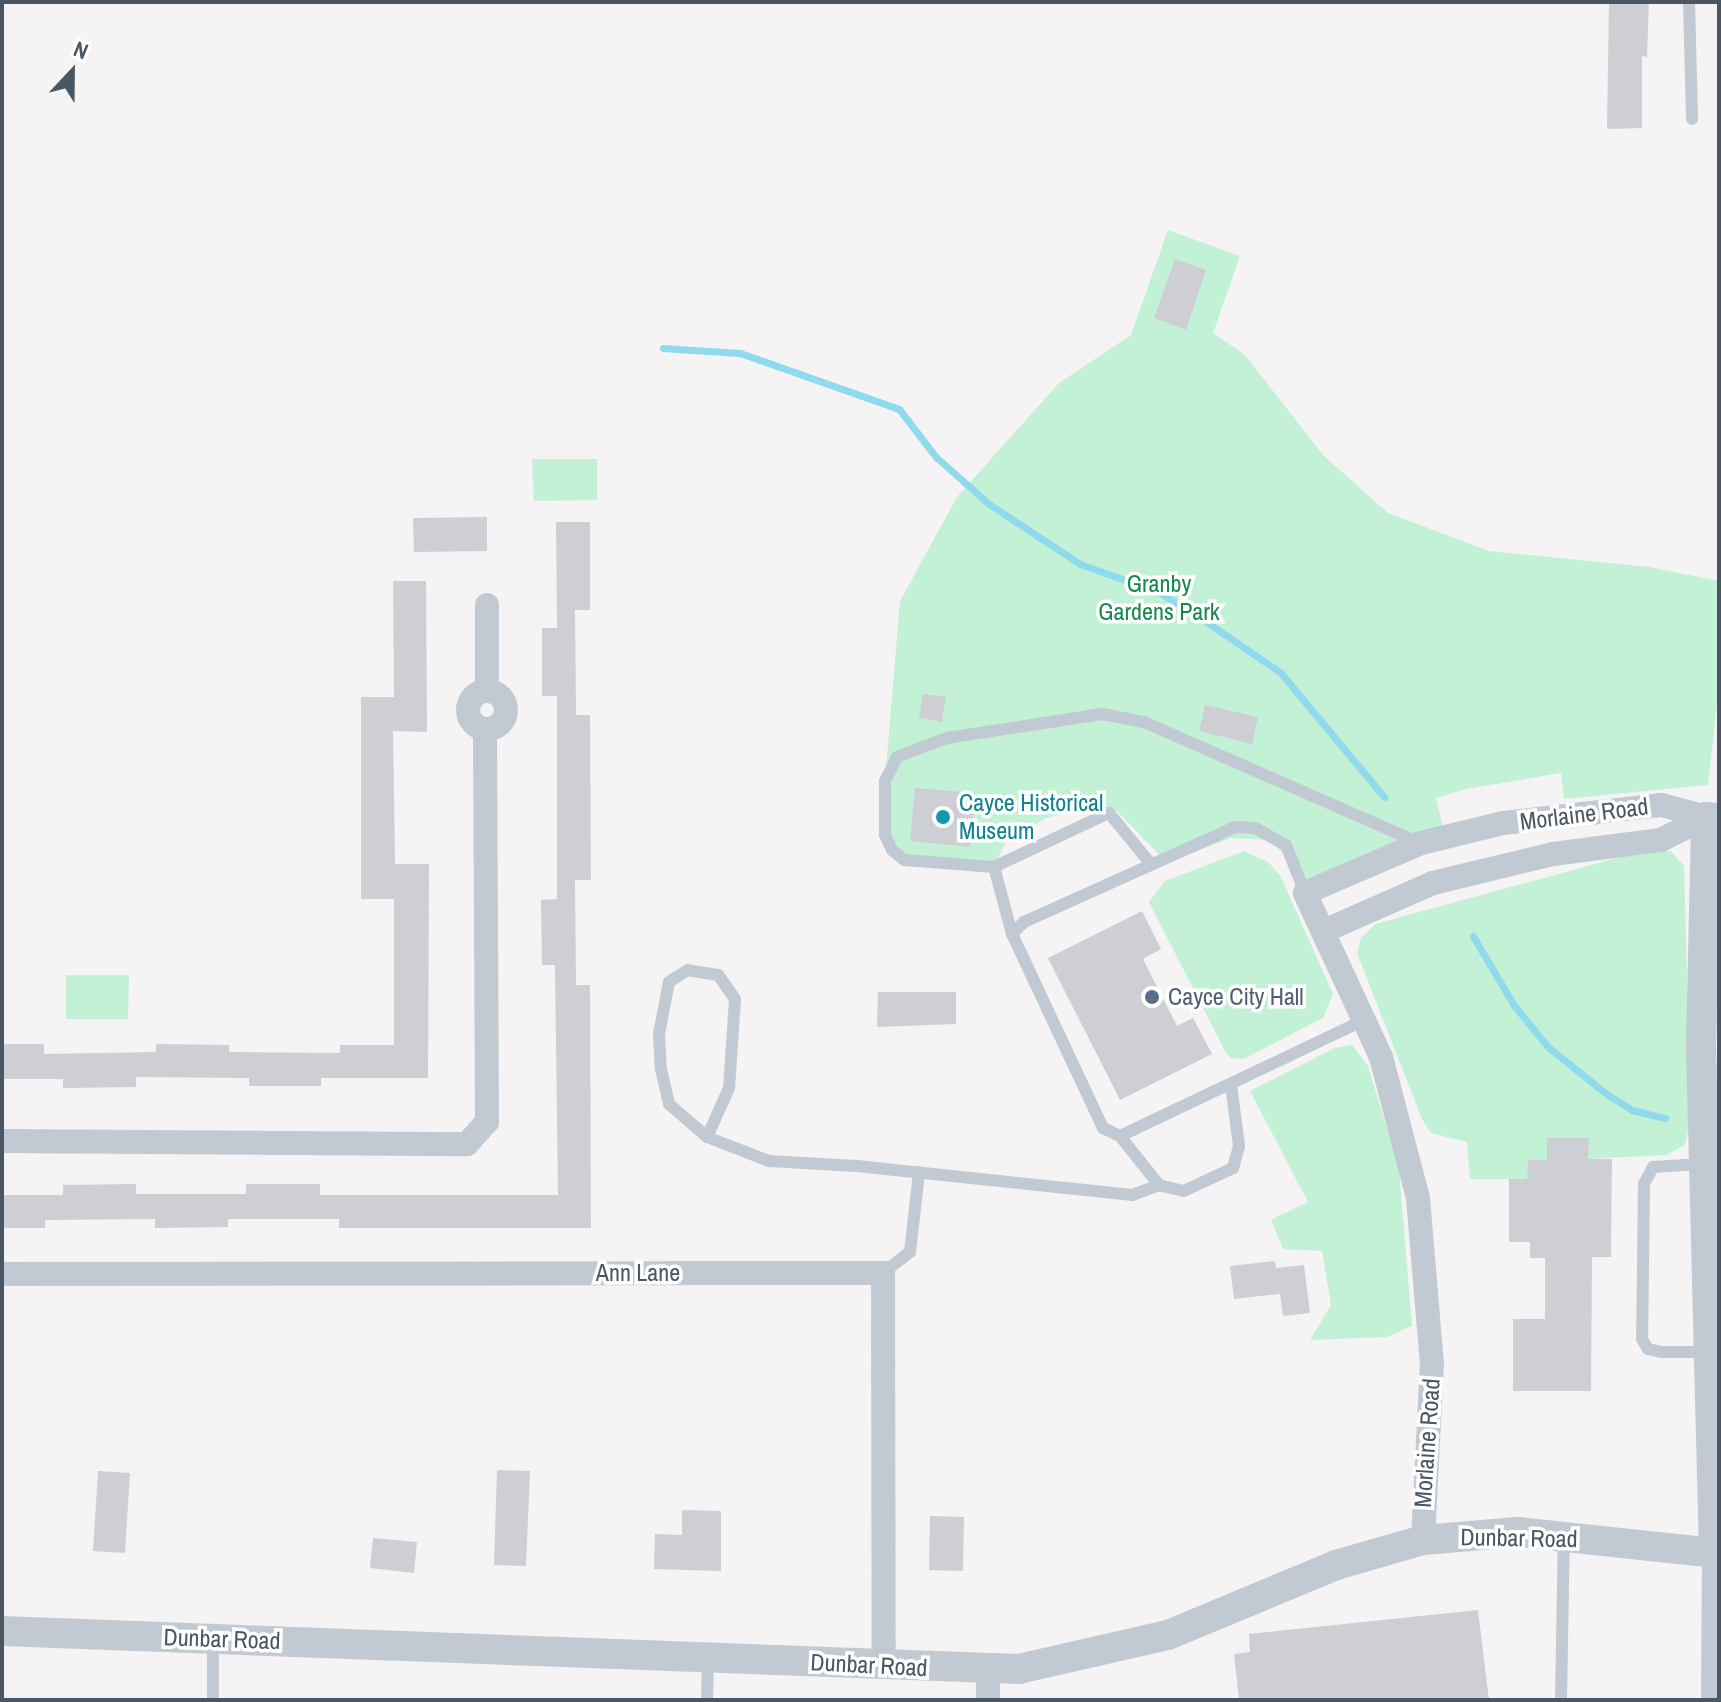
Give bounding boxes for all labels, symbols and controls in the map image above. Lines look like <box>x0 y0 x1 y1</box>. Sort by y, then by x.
north arrow <box>32 32 112 112</box>
text: N <box>69 33 93 66</box>
park label: Granby Gardens Park <box>1098 570 1220 626</box>
place label: Cayce Historical Museum <box>959 789 1103 845</box>
street label: Morlaine Road <box>1518 792 1650 836</box>
marker: Cayce Historical Museum <box>934 808 952 826</box>
place label: Cayce City Hall <box>1168 983 1304 1011</box>
marker: Cayce City Hall <box>1143 988 1161 1006</box>
street label: Ann Lane <box>596 1259 680 1287</box>
street label: Morlaine Road <box>1408 1378 1446 1508</box>
street label: Dunbar Road <box>1460 1523 1578 1553</box>
street label: Dunbar Road <box>163 1623 281 1655</box>
street label: Dunbar Road <box>810 1648 928 1682</box>

